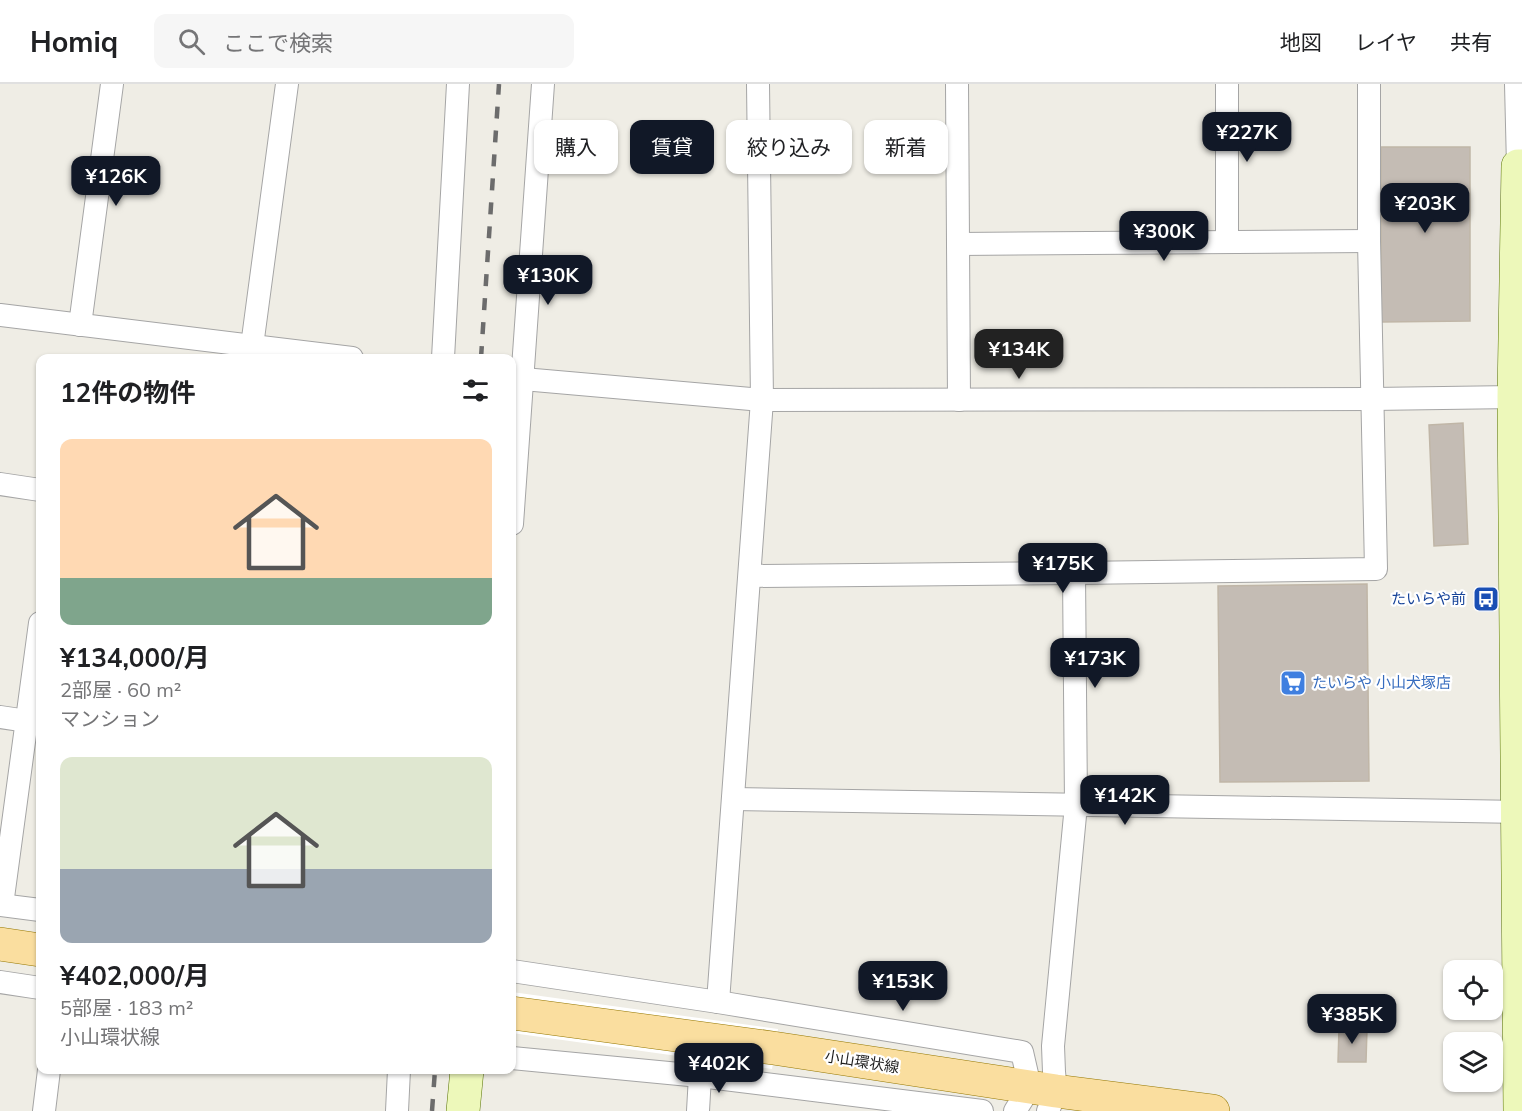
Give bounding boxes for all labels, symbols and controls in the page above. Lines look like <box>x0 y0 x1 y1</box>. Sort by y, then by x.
search box <box>154 14 574 68</box>
text: Homiq <box>30 24 118 59</box>
icon: search <box>175 25 208 58</box>
text: ここで検索 <box>223 29 333 57</box>
text: 地図 <box>1280 29 1322 55</box>
text: レイヤ <box>1355 29 1417 55</box>
text: 共有 <box>1450 29 1492 55</box>
pin: ¥227K <box>1205 112 1289 163</box>
text: ¥227K <box>1216 119 1278 144</box>
chip: 購入 <box>534 120 618 174</box>
chip: 賃貸 <box>630 120 714 174</box>
chip: 絞り込み <box>726 120 852 174</box>
chip: 新着 <box>864 120 948 174</box>
pin: ¥126K <box>74 156 158 207</box>
text: ¥126K <box>85 163 147 188</box>
pin: ¥203K <box>1383 183 1467 234</box>
text: ¥203K <box>1394 190 1456 215</box>
pin: ¥300K <box>1122 211 1206 262</box>
text: ¥300K <box>1133 218 1195 243</box>
pin: ¥130K <box>506 255 590 306</box>
text: ¥130K <box>517 262 579 287</box>
pin: ¥134K <box>977 329 1061 380</box>
text: ¥134K <box>988 336 1050 361</box>
icon: filters <box>459 374 492 407</box>
text: 12件の物件 <box>60 376 195 409</box>
icon: home <box>222 478 330 586</box>
pin: ¥175K <box>1021 543 1105 594</box>
text: ¥175K <box>1032 550 1094 575</box>
bus stop icon: たいらや前 <box>1471 584 1501 614</box>
place label: たいらや前 <box>1391 589 1466 608</box>
pin: ¥173K <box>1053 638 1137 689</box>
text: ¥134,000/月 <box>60 641 210 674</box>
text: ¥173K <box>1064 645 1126 670</box>
supermarket icon: たいらや 小山犬塚店 <box>1278 668 1308 698</box>
place label: たいらや 小山犬塚店 <box>1312 673 1451 692</box>
text: 2部屋 · 60 m² <box>60 677 181 702</box>
text: マンション <box>60 706 160 731</box>
pin: ¥142K <box>1083 775 1167 826</box>
text: ¥142K <box>1094 782 1156 807</box>
icon: home <box>222 796 330 904</box>
text: ¥402,000/月 <box>60 959 210 992</box>
map controls <box>1443 960 1503 1092</box>
button: locate <box>1443 960 1503 1020</box>
pin: ¥153K <box>861 961 945 1012</box>
text: ¥153K <box>872 968 934 993</box>
pin: ¥385K <box>1310 994 1394 1045</box>
text: 5部屋 · 183 m² <box>60 995 193 1020</box>
text: ¥385K <box>1321 1001 1383 1026</box>
text: 小山環状線 <box>60 1024 160 1049</box>
button: layers <box>1443 1032 1503 1092</box>
pin: ¥402K <box>677 1043 761 1094</box>
street label: 小山環状線 <box>824 1046 901 1077</box>
text: ¥402K <box>688 1050 750 1075</box>

